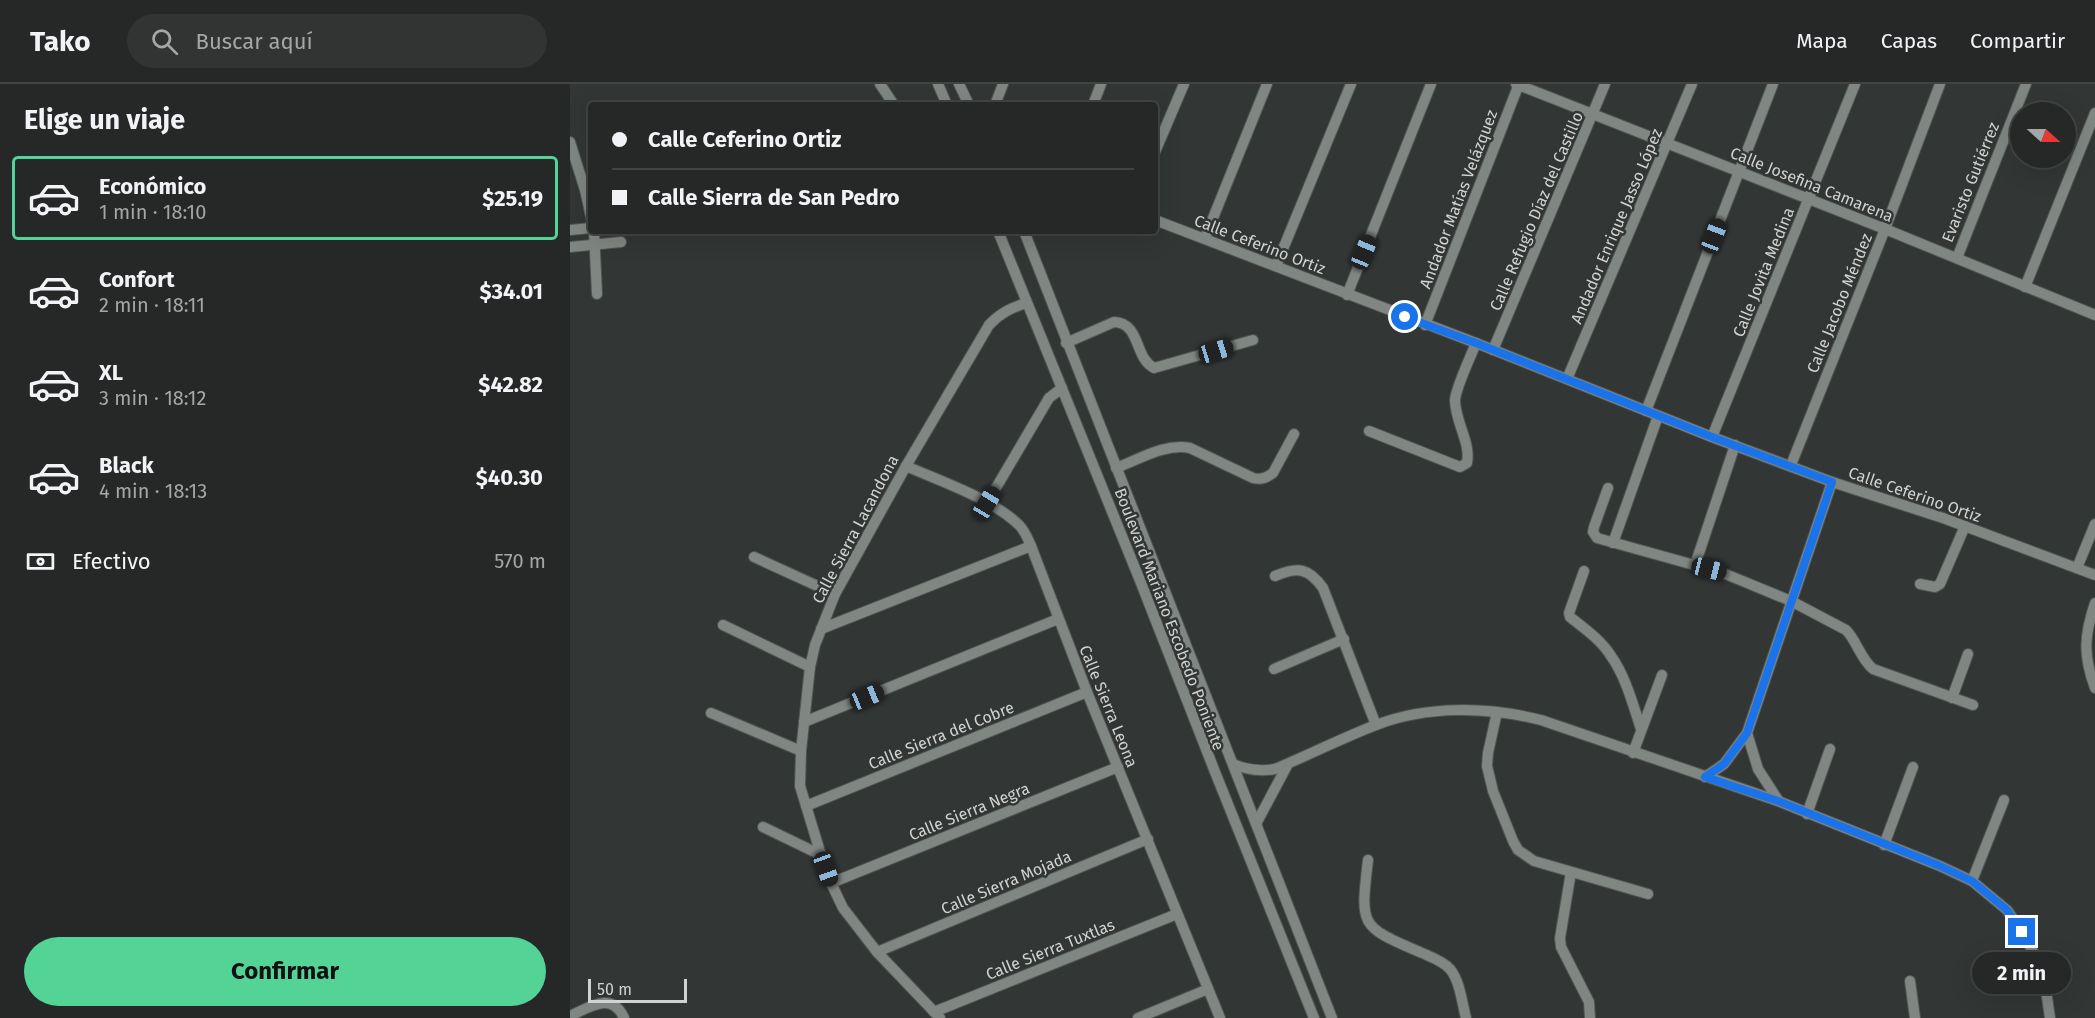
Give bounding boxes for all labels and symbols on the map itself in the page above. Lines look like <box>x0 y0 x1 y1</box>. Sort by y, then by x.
north arrow <box>2010 102 2076 168</box>
street label: Andador Matías Velázquez <box>1416 107 1501 291</box>
street label: Calle Refugio Díaz del Castillo <box>1486 109 1587 314</box>
street label: Evaristo Gutiérrez <box>1938 119 2003 245</box>
street label: Andador Enrique Jasso López <box>1567 126 1666 327</box>
street label: Calle Josefina Camarena <box>1728 143 1896 226</box>
street label: Calle Jovita Medina <box>1729 205 1798 340</box>
street label: Calle Ceferino Ortiz <box>1192 211 1328 278</box>
car <box>1699 216 1729 256</box>
street label: Calle Jacobo Méndez <box>1803 231 1876 376</box>
car <box>1349 232 1379 272</box>
route start <box>1391 303 1418 330</box>
car <box>1196 337 1236 365</box>
street label: Calle Sierra Lacandona <box>808 452 903 607</box>
street label: Calle Ceferino Ortiz <box>1846 463 1984 526</box>
car <box>970 483 1004 523</box>
street label: Boulevard Mariano Escobedo Poniente <box>1111 485 1228 753</box>
car <box>1689 556 1729 582</box>
street label: Calle Sierra Leona <box>1075 642 1142 770</box>
car <box>847 682 887 712</box>
street label: Calle Sierra del Cobre <box>866 698 1017 773</box>
street label: Calle Sierra Negra <box>906 779 1032 844</box>
street label: Calle Sierra Mojada <box>938 846 1074 918</box>
car <box>811 849 841 889</box>
street label: Calle Sierra Tuxtlas <box>983 915 1117 984</box>
route end <box>2008 918 2035 945</box>
callout: 2 min <box>1972 953 2072 995</box>
scale bar <box>588 976 687 1004</box>

